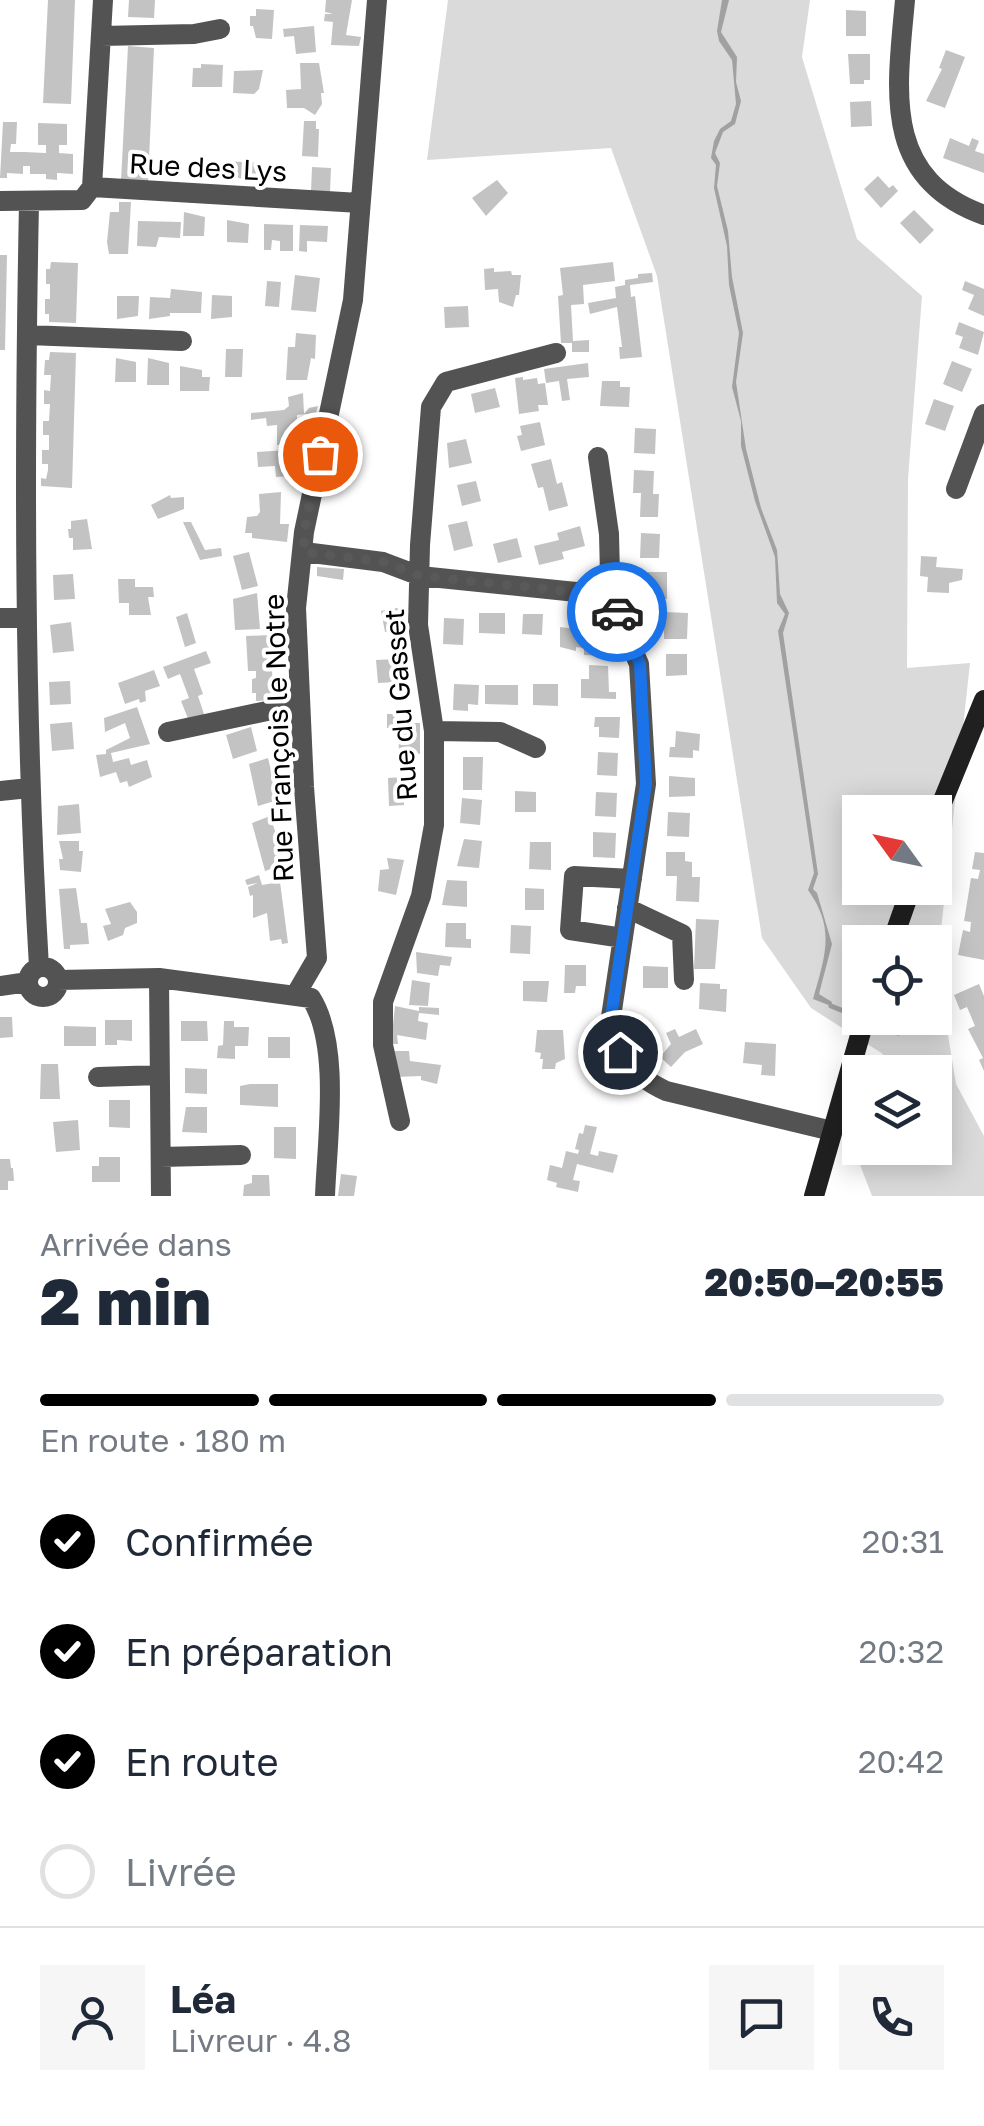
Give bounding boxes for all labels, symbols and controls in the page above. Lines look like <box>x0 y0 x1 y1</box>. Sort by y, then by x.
street label: Rue des Lys <box>128 146 288 188</box>
pin <box>278 412 363 497</box>
icon: bag <box>293 427 348 482</box>
courier <box>567 562 667 662</box>
icon: car <box>590 585 645 640</box>
street label: Rue François le Notre <box>256 593 300 883</box>
street label: Rue du Gasset <box>377 608 423 802</box>
north arrow <box>842 795 952 905</box>
map controls <box>842 795 952 1165</box>
button: locate <box>842 925 952 1035</box>
pin <box>578 1010 663 1095</box>
icon: home <box>593 1025 648 1080</box>
button: layers <box>842 1055 952 1165</box>
text: Arrivée dans <box>40 1225 232 1263</box>
text: 20:50–20:55 <box>704 1259 944 1304</box>
text: 2 min <box>40 1261 211 1339</box>
text: En route · 180 m <box>40 1421 286 1459</box>
icon: check <box>40 1514 95 1569</box>
text: Confirmée <box>125 1519 314 1564</box>
text: 20:31 <box>862 1522 944 1560</box>
icon: check <box>40 1624 95 1679</box>
text: En préparation <box>125 1629 393 1674</box>
text: 20:32 <box>859 1632 944 1670</box>
icon: check <box>40 1734 95 1789</box>
text: En route <box>125 1739 279 1784</box>
text: 20:42 <box>858 1742 944 1780</box>
text: Livrée <box>125 1849 237 1894</box>
button: person <box>40 1965 145 2070</box>
button: chat <box>709 1965 814 2070</box>
button: phone <box>839 1965 944 2070</box>
text: Léa <box>170 1976 236 2021</box>
text: Livreur · 4.8 <box>170 2021 352 2059</box>

